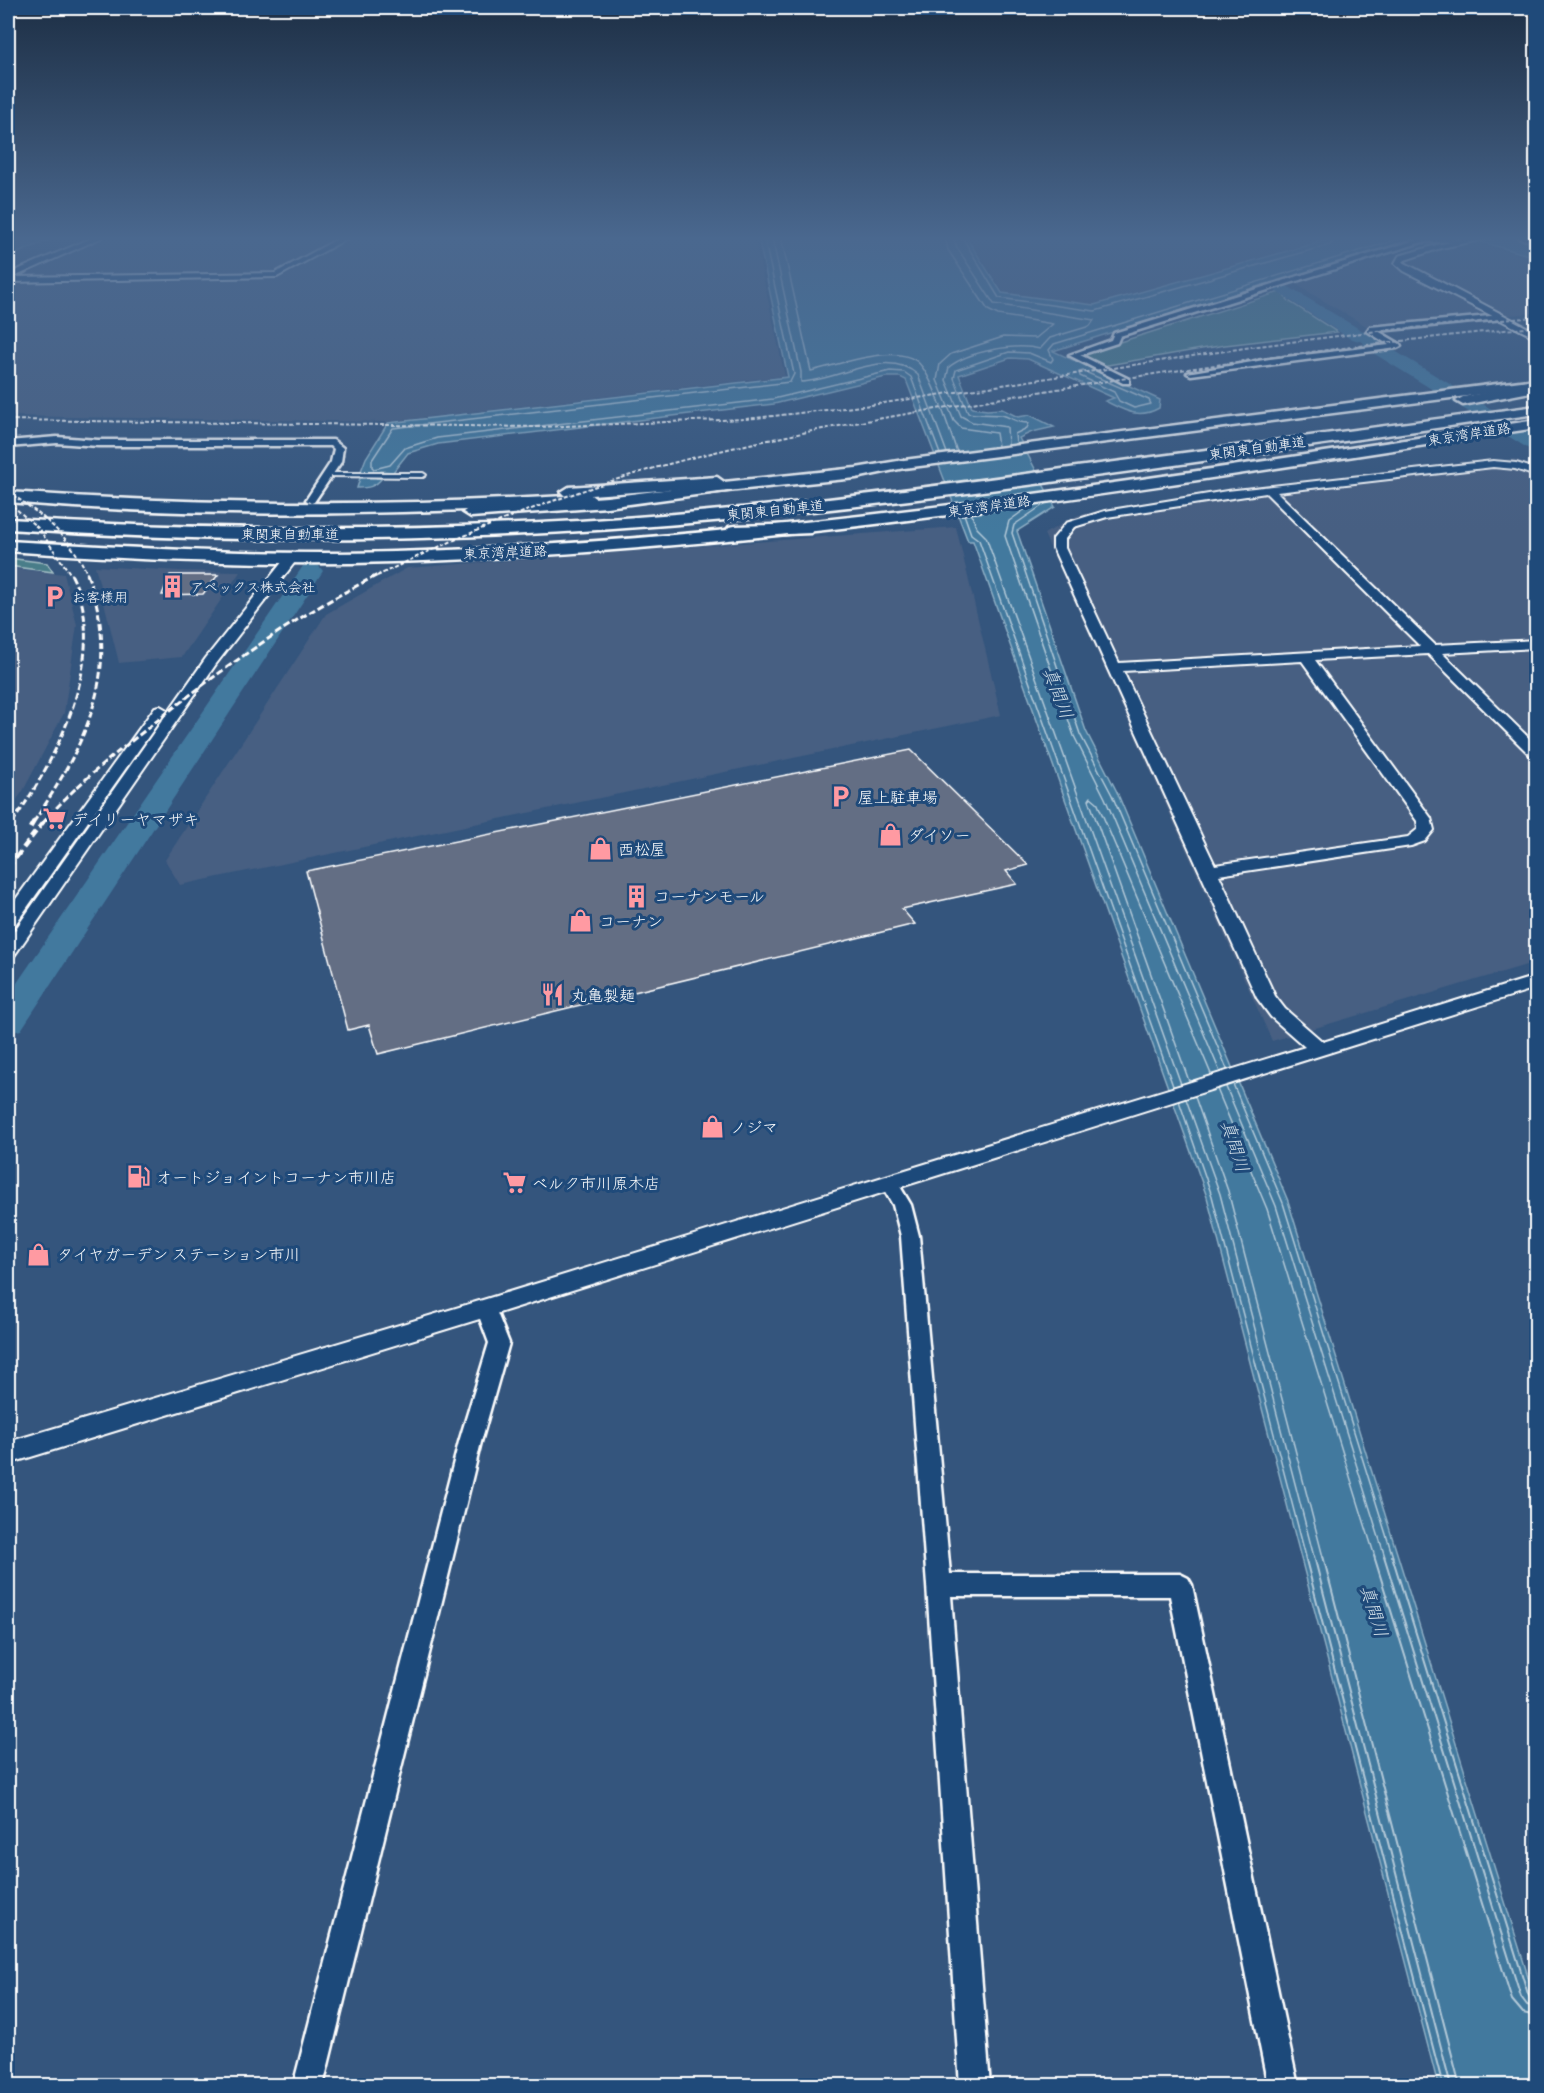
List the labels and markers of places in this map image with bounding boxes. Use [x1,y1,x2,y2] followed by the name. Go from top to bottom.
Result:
[159,574,185,600] building icon: アペックス株式会社
[190,579,316,596] place label: アペックス株式会社
[41,584,67,610] parking icon: お客様用
[72,589,128,606] place label: お客様用
[827,784,853,810] parking icon: 屋上駐車場
[858,788,938,808] place label: 屋上駐車場
[41,806,67,832] supermarket icon: デイリーヤマザキ
[72,810,199,830] place label: デイリーヤマザキ
[877,822,903,848] shop icon: ダイソー
[908,826,970,846] place label: ダイソー
[587,836,613,862] shop icon: 西松屋
[618,840,666,860] place label: 西松屋
[623,883,649,909] building icon: コーナンモール
[654,887,765,907] place label: コーナンモール
[568,908,594,934] shop icon: コーナン
[599,912,663,932] place label: コーナン
[540,982,566,1008] restaurant icon: 丸亀製麺
[571,986,635,1006] place label: 丸亀製麺
[699,1114,725,1140] shop icon: ノジマ
[730,1118,778,1138] place label: ノジマ
[125,1164,151,1190] fuel station icon: オートジョイントコーナン市川店
[156,1168,396,1188] place label: オートジョイントコーナン市川店
[501,1170,527,1196] supermarket icon: ベルク市川原木店
[532,1174,660,1194] place label: ベルク市川原木店
[26,1241,52,1267] shop icon: タイヤガーデン ステーション市川
[57,1245,300,1265] place label: タイヤガーデン ステーション市川

